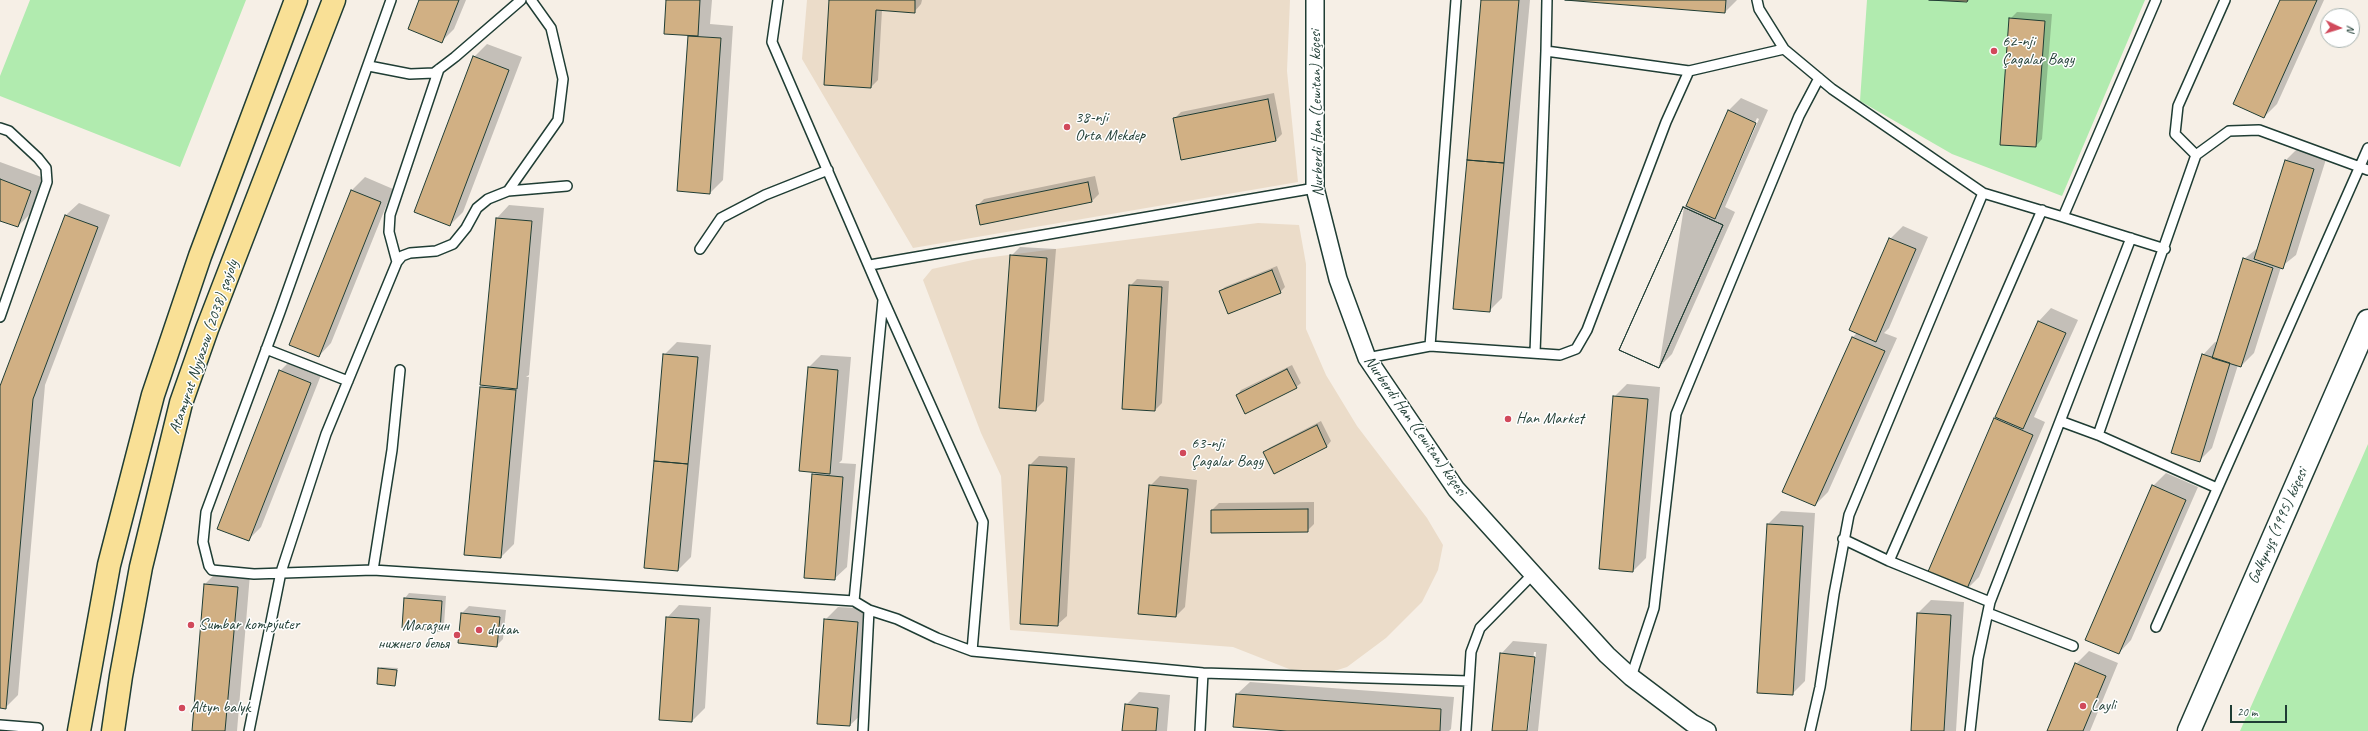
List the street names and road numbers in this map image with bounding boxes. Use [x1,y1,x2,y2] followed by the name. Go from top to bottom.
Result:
[1306,29,1328,197] street label: Nurberdi Han (Lewitan) köçesi
[165,258,243,436] street label: Atamyrat Nyýazow (2038) şaýoly
[1359,352,1471,500] street label: Nurberdi Han (Lewitan) köçesi
[2244,465,2312,587] street label: Galkynyş (1995) köçesi

